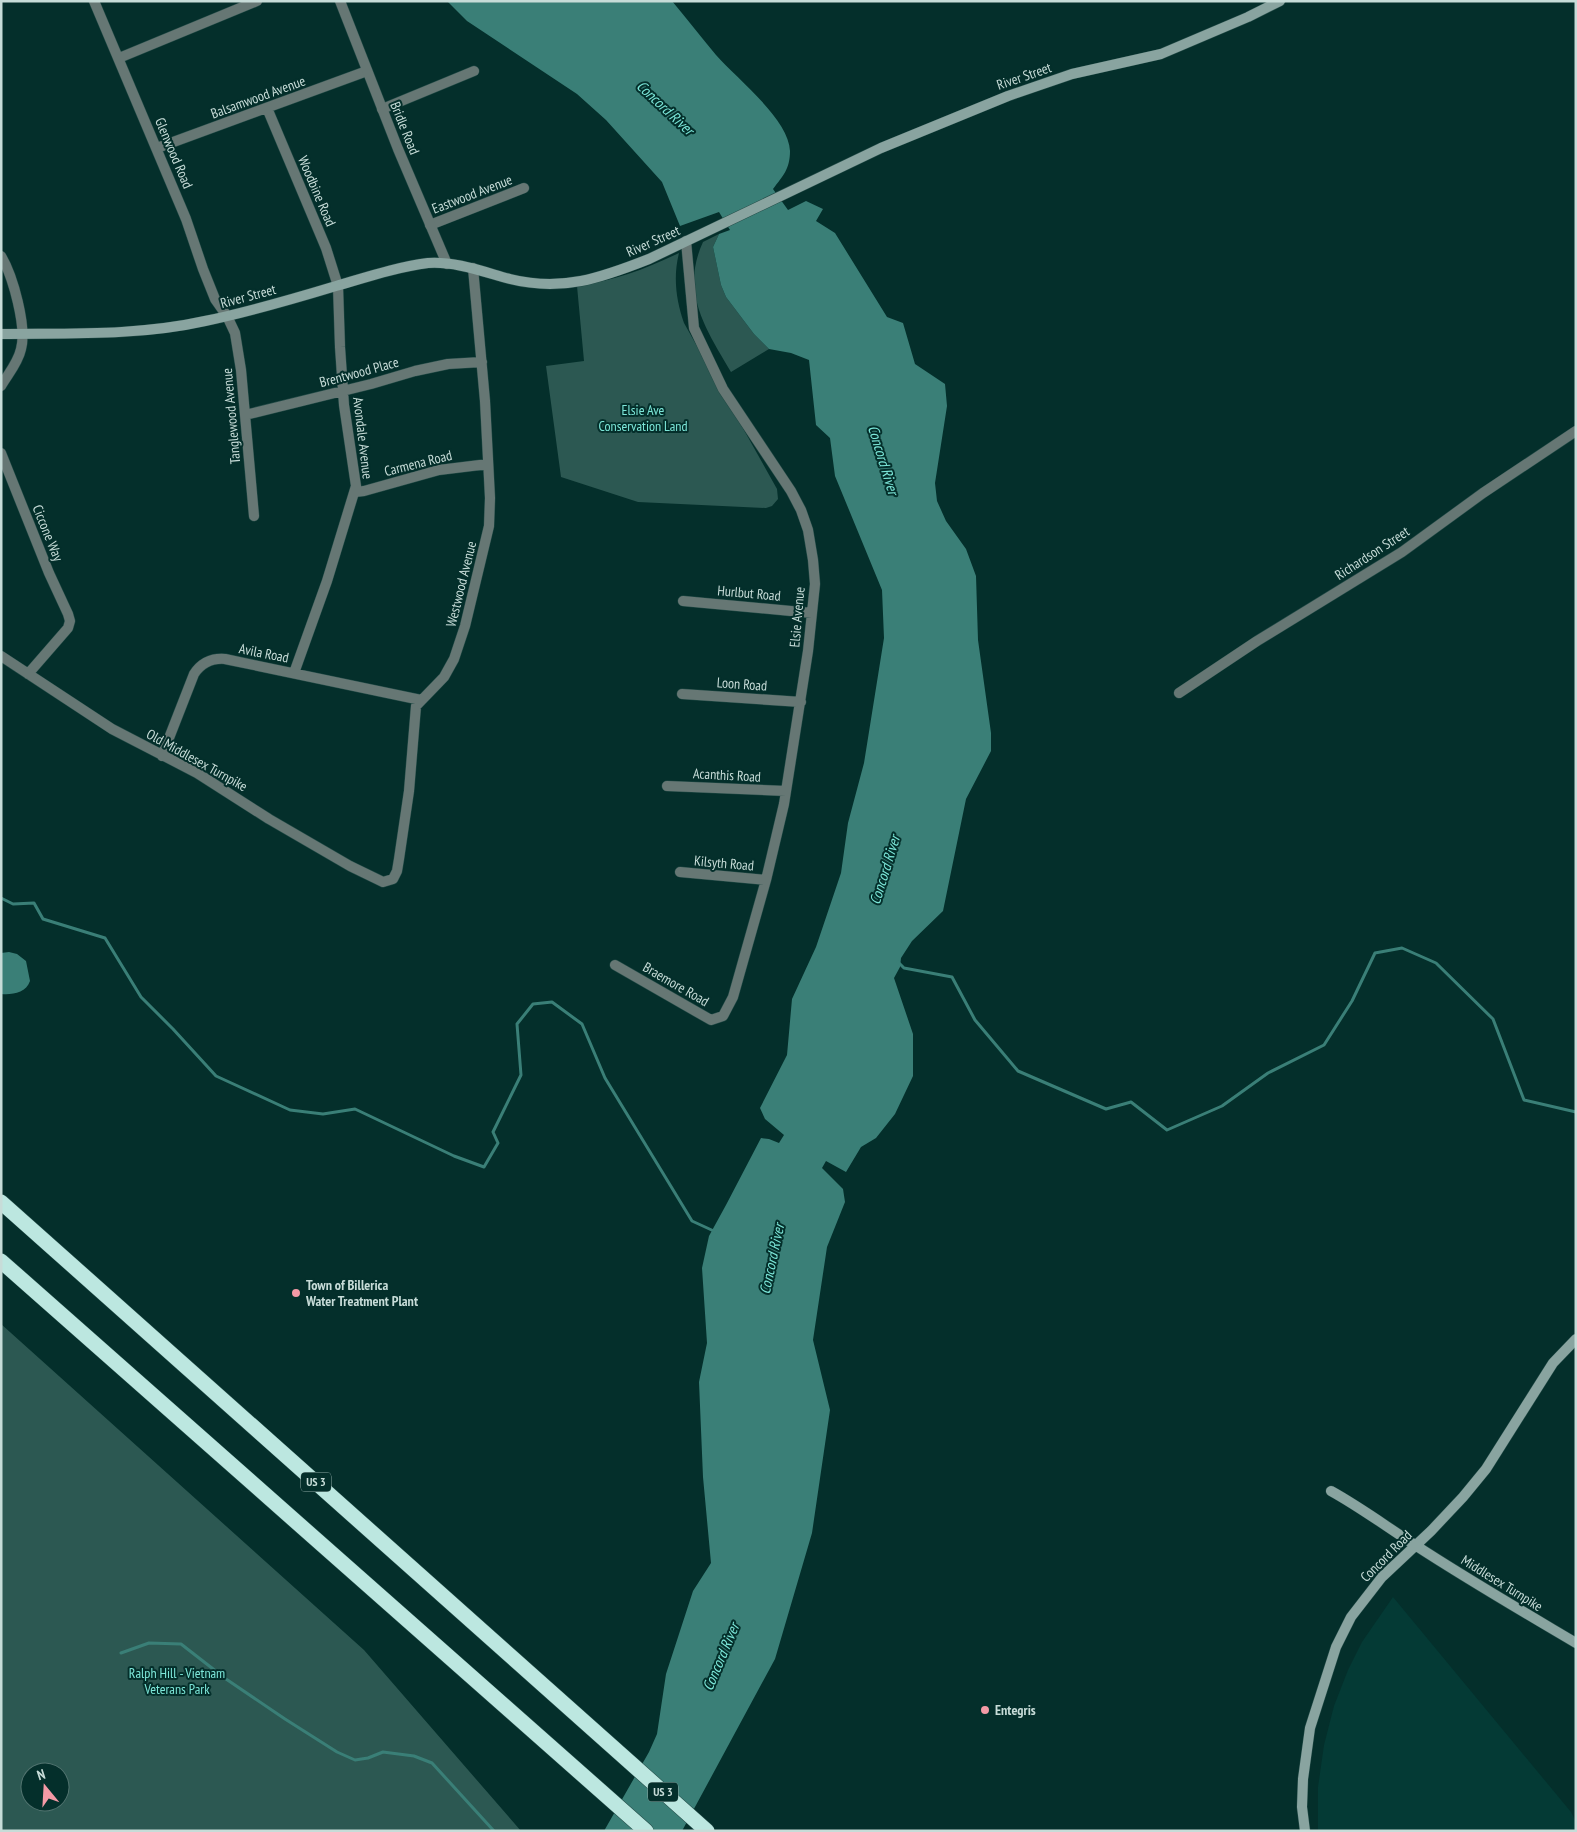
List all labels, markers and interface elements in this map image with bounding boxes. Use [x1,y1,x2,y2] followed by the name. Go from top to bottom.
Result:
[994,58,1054,94] street label: River Street
[208,72,308,122] street label: Balsamwood Avenue
[633,76,699,140] water label: Concord River
[386,99,424,157] street label: Bridle Road
[151,115,197,191] street label: Glenwood Road
[294,153,340,229] street label: Woodbine Road
[429,170,515,218] street label: Eastwood Avenue
[623,221,683,261] street label: River Street
[218,280,278,312] street label: River Street
[317,353,401,391] street label: Brentwood Place
[218,367,244,465] street label: Tanglewood Avenue
[349,396,377,480] street label: Avondale Avenue
[598,401,688,435] park label: Elsie Ave Conservation Land
[864,423,904,499] water label: Concord River
[382,446,454,480] street label: Carmena Road
[29,502,68,565] street label: Ciccone Way
[1331,522,1413,584] street label: Richardson Street
[442,539,480,629] street label: Westwood Avenue
[717,581,781,605] street label: Hurlbut Road
[785,586,809,648] street label: Elsie Avenue
[238,639,290,667] street label: Avila Road
[716,673,768,695] street label: Loon Road
[143,725,251,795] street label: Old Middlesex Turnpike
[693,764,761,786] street label: Acanthis Road
[865,831,905,907] water label: Concord River
[693,851,755,875] street label: Kilsyth Road
[640,958,712,1010] street label: Braemore Road
[755,1220,789,1296] water label: Concord River
[305,1276,418,1310] place label: Town of Billerica Water Treatment Plant
[290,1287,302,1299] marker: Town of Billerica Water Treatment Plant
[301,1472,331,1491] road number: US 3
[1356,1526,1416,1586] street label: Concord Road
[1458,1551,1546,1615] street label: Middlesex Turnpike
[698,1618,744,1693] water label: Concord River
[129,1664,225,1698] park label: Ralph Hill - Vietnam Veterans Park
[995,1701,1036,1719] place label: Entegris
[979,1704,991,1716] marker: Entegris
[20,1762,70,1812] north arrow
[35,1765,47,1784] text: N
[648,1782,678,1801] road number: US 3

